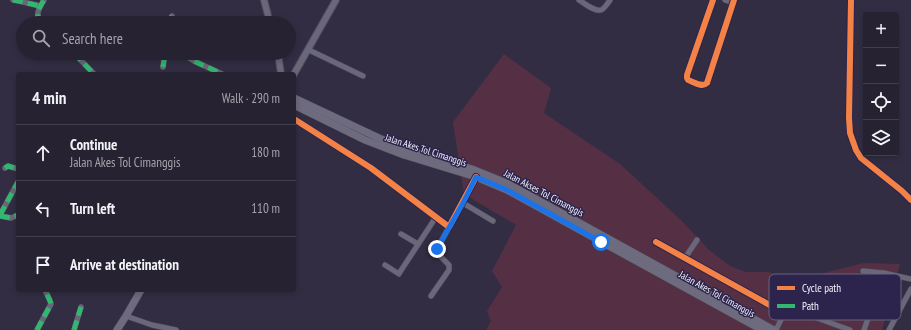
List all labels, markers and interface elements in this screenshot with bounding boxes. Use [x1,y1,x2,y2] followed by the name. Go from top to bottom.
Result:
[863,12,899,156] map controls
[863,12,899,48] button: +
[16,16,296,60] search box
[30,27,52,49] icon: search
[62,29,123,48] text: Search here
[863,48,899,84] button: −
[863,84,899,120] button: locate
[32,87,66,109] text: 4 min
[222,90,280,107] text: Walk · 290 m
[863,120,899,156] button: layers
[383,130,469,169] street label: Jalan Akes Tol Cimanggis
[70,135,117,154] text: Continue
[32,142,54,164] icon: ahead
[251,144,280,161] text: 180 m
[70,154,180,171] text: Jalan Akes Tol Cimanggis
[501,166,587,220] street label: Jalan Akses Tol Cimanggis
[32,198,54,220] icon: left
[70,199,115,218] text: Turn left
[251,200,280,217] text: 110 m
[592,233,610,251] route start
[428,240,446,258] route end
[32,254,54,276] icon: arrive
[70,255,179,274] text: Arrive at destination
[676,267,758,321] street label: Jalan Akes Tol Cimanggis
[769,274,901,320] legend
[802,281,841,295] text: Cycle path
[802,299,819,313] text: Path

